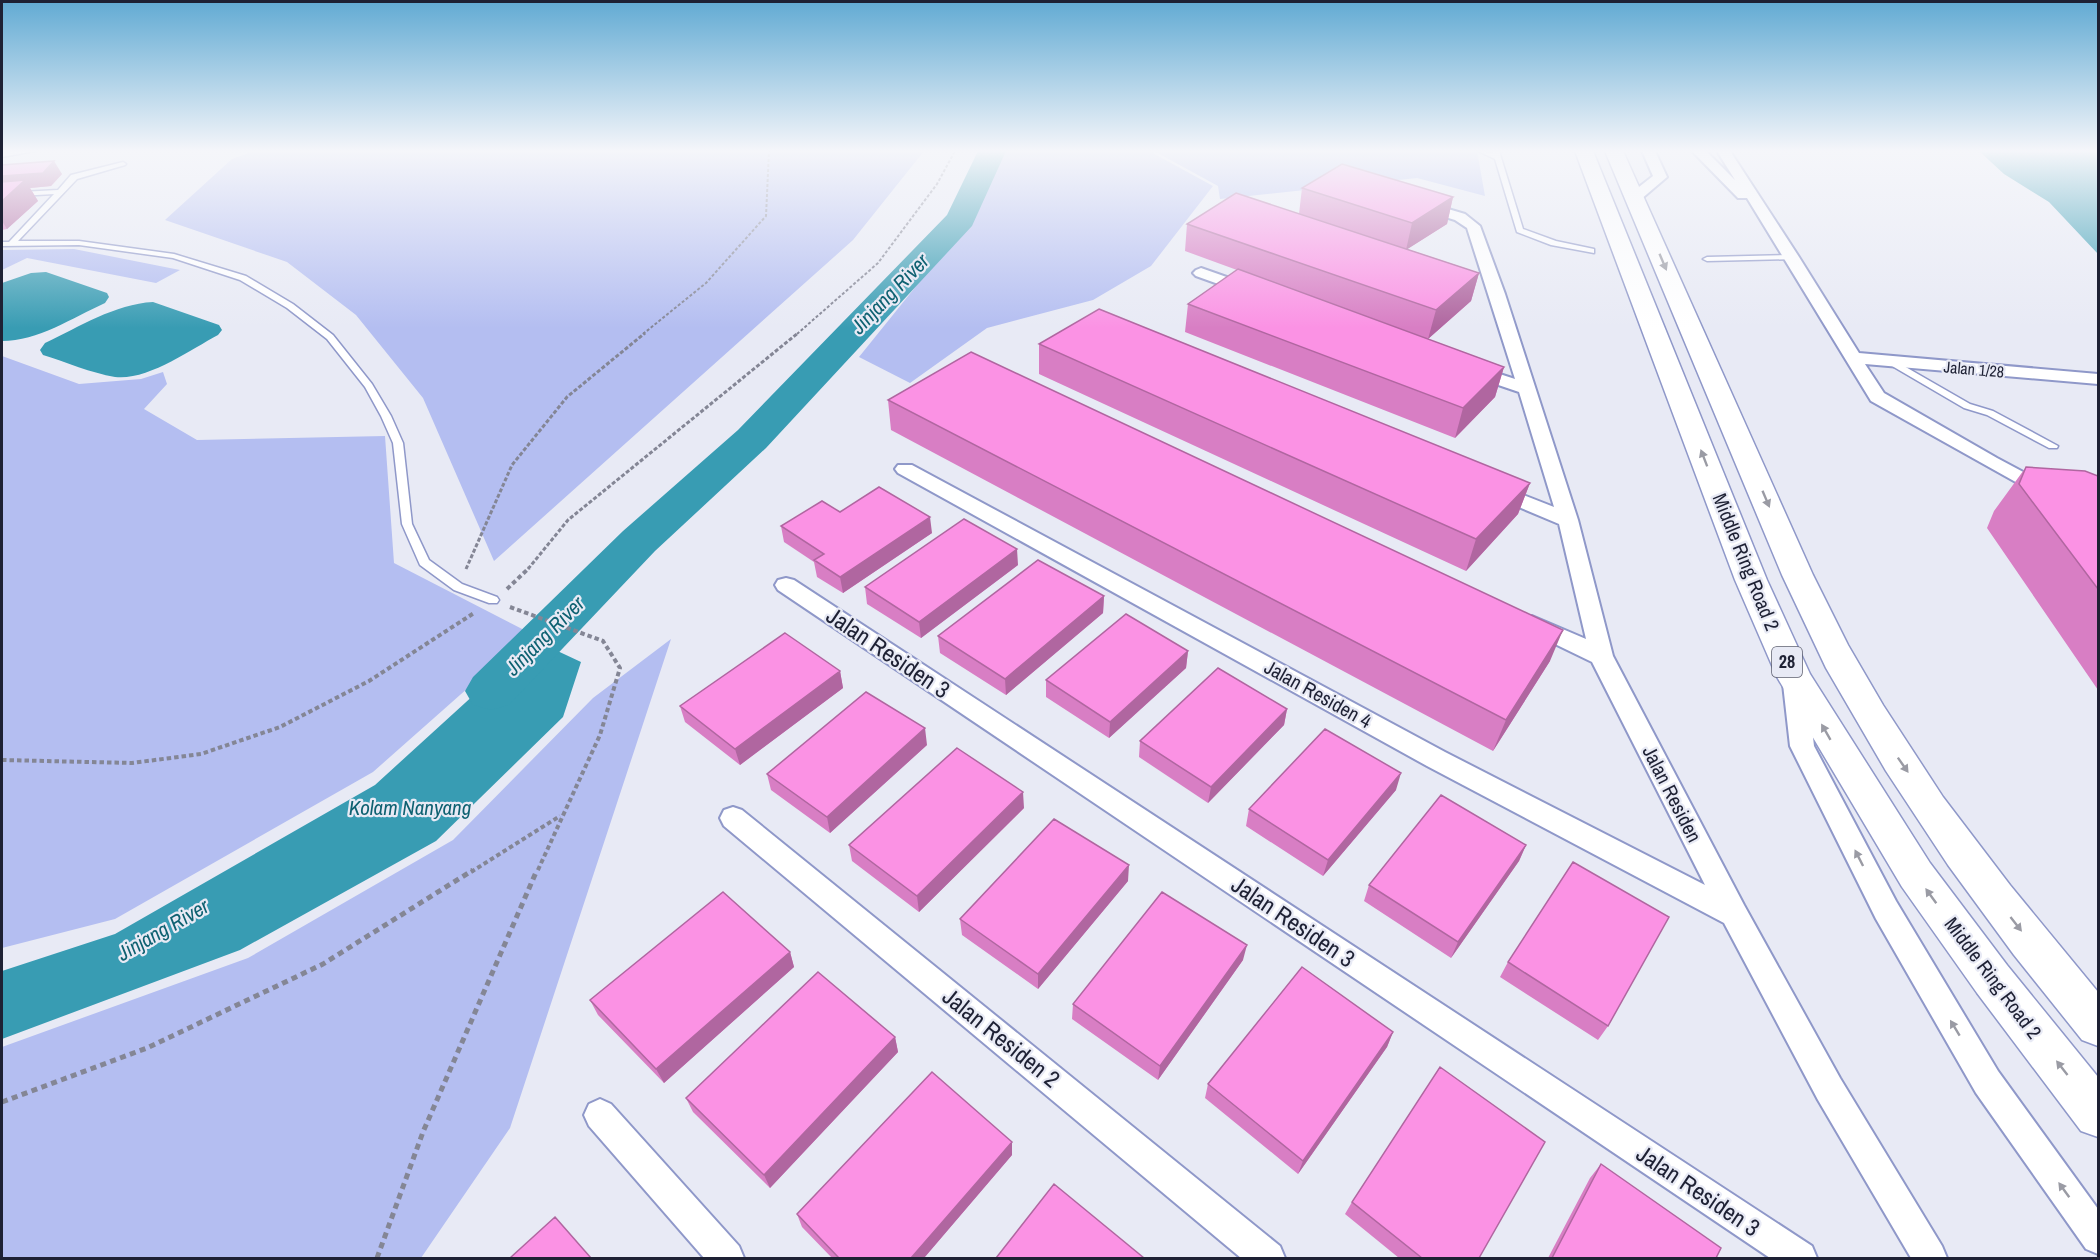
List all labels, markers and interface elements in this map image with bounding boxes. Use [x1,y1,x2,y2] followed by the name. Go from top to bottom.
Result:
[843,246,936,341] water label: Jinjang River
[1658,254,1668,272] one-way arrow
[1943,355,2005,383] street label: Jalan 1/28
[1699,449,1709,467] one-way arrow
[1707,489,1786,634] street label: Middle Ring Road 2
[1761,491,1770,508] one-way arrow
[498,589,592,682] water label: Jinjang River
[821,599,956,705] street label: Jalan Residen 3
[1772,647,1802,677] road number: 28
[1260,653,1377,734] street label: Jalan Residen 4
[1821,724,1832,740] one-way arrow
[1637,741,1708,847] street label: Jalan Residen
[1897,757,1909,773] one-way arrow
[349,793,472,822] water label: Kolam Nanyang
[1855,850,1864,867] one-way arrow
[1226,868,1361,974] street label: Jalan Residen 3
[1926,888,1938,903] one-way arrow
[111,891,215,968] water label: Jinjang River
[1939,911,2048,1044] street label: Middle Ring Road 2
[2010,916,2022,931] one-way arrow
[936,980,1067,1094] street label: Jalan Residen 2
[1950,1020,1961,1036] one-way arrow
[2057,1060,2069,1075] one-way arrow
[1631,1137,1766,1243] street label: Jalan Residen 3
[2059,1182,2071,1197] one-way arrow

